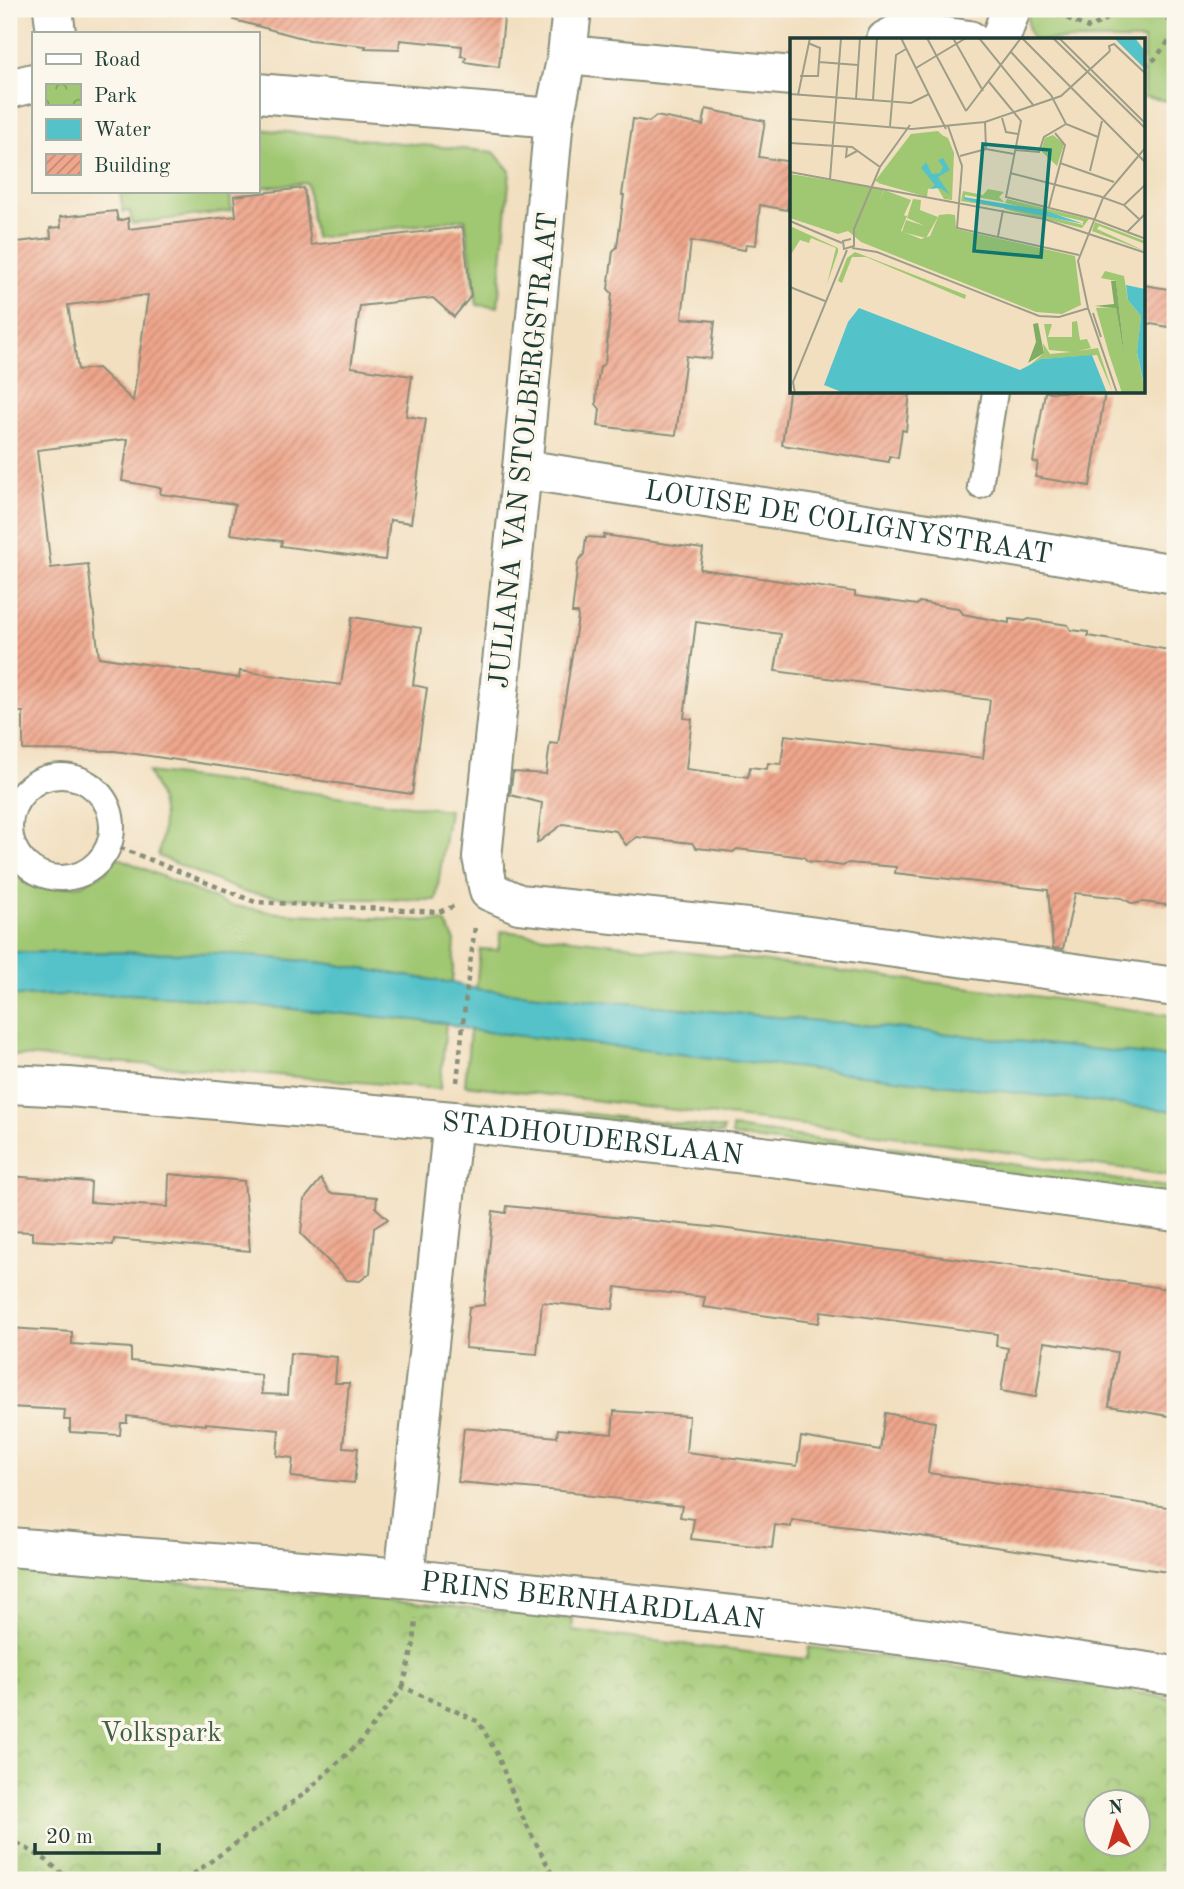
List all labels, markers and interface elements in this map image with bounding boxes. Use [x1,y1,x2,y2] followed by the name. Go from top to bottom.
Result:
[32,32,259,192] legend
[790,38,1146,394] inset map
[94,50,141,71] text: Road
[94,86,137,107] text: Park
[94,120,151,141] text: Water
[94,156,171,177] text: Building
[486,211,564,690] street label: JULIANA VAN STOLBERGSTRAAT
[643,478,1054,570] street label: LOUISE DE COLIGNYSTRAAT
[441,1109,744,1171] street label: STADHOUDERSLAAN
[419,1569,766,1635] street label: PRINS BERNHARDLAAN
[100,1720,222,1748] park label: Volkspark
[1082,1787,1152,1857] north arrow
[1108,1798,1124,1819] text: N
[35,1812,159,1856] scale bar
[46,1827,93,1848] text: 20 m

